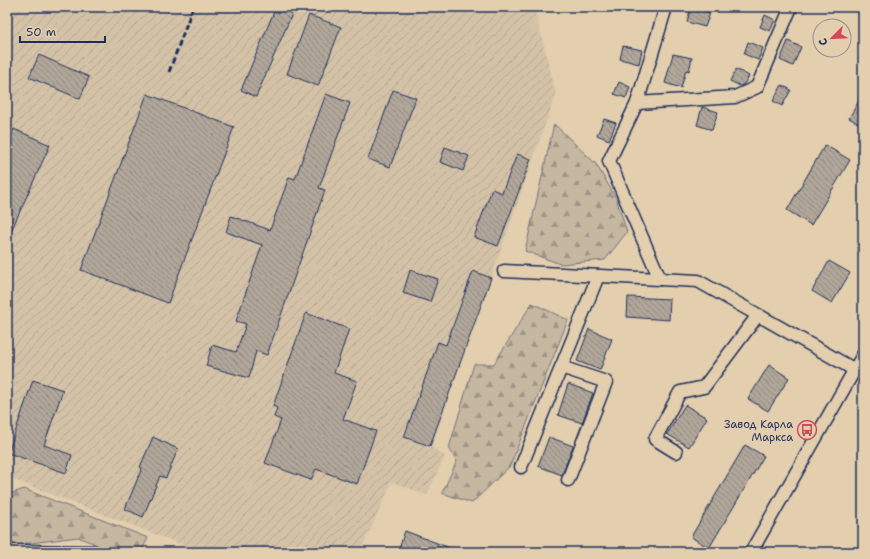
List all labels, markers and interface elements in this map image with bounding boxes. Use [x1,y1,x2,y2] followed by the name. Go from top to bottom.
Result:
[20,18,105,44] scale bar
[812,18,852,58] north arrow
[26,24,56,40] text: 50 m
[815,36,832,48] text: С
[724,417,793,445] place label: Завод Карла Маркса
[796,419,818,441] bus stop icon: Завод Карла Маркса

